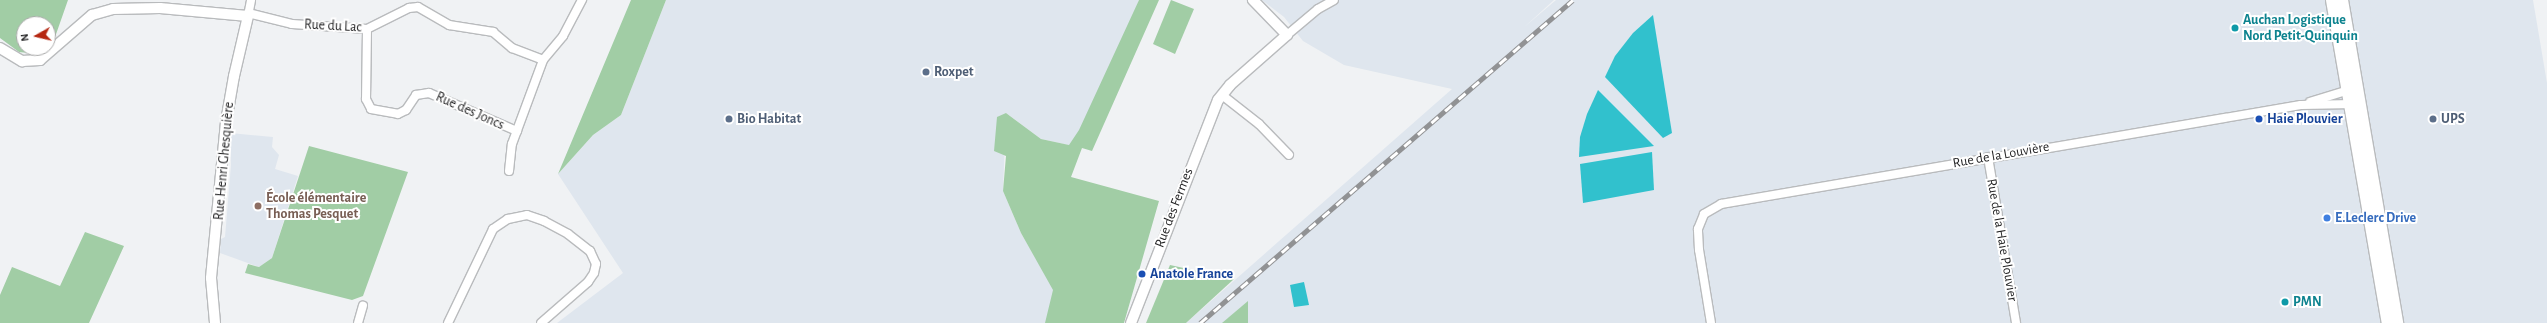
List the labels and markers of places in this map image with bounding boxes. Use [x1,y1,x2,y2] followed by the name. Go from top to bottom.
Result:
[2243,12,2358,44] place label: Auchan Logistique Nord Petit-Quinquin
[2230,23,2240,33] marker: Auchan Logistique Nord Petit-Quinquin
[934,64,974,80] place label: Roxpet
[921,67,931,77] marker: Roxpet
[737,111,801,127] place label: Bio Habitat
[2267,111,2343,127] place label: Haie Plouvier
[2441,111,2465,127] place label: UPS
[724,114,734,124] marker: Bio Habitat
[2254,114,2264,124] marker: Haie Plouvier
[2428,114,2438,124] marker: UPS
[266,190,366,222] place label: École élémentaire Thomas Pesquet
[253,201,263,211] marker: École élémentaire Thomas Pesquet
[2335,210,2416,226] place label: E.Leclerc Drive
[2322,213,2332,223] marker: E.Leclerc Drive
[1150,266,1233,282] place label: Anatole France
[1137,269,1147,279] marker: Anatole France
[2293,294,2322,310] place label: PMN
[2280,297,2290,307] marker: PMN

